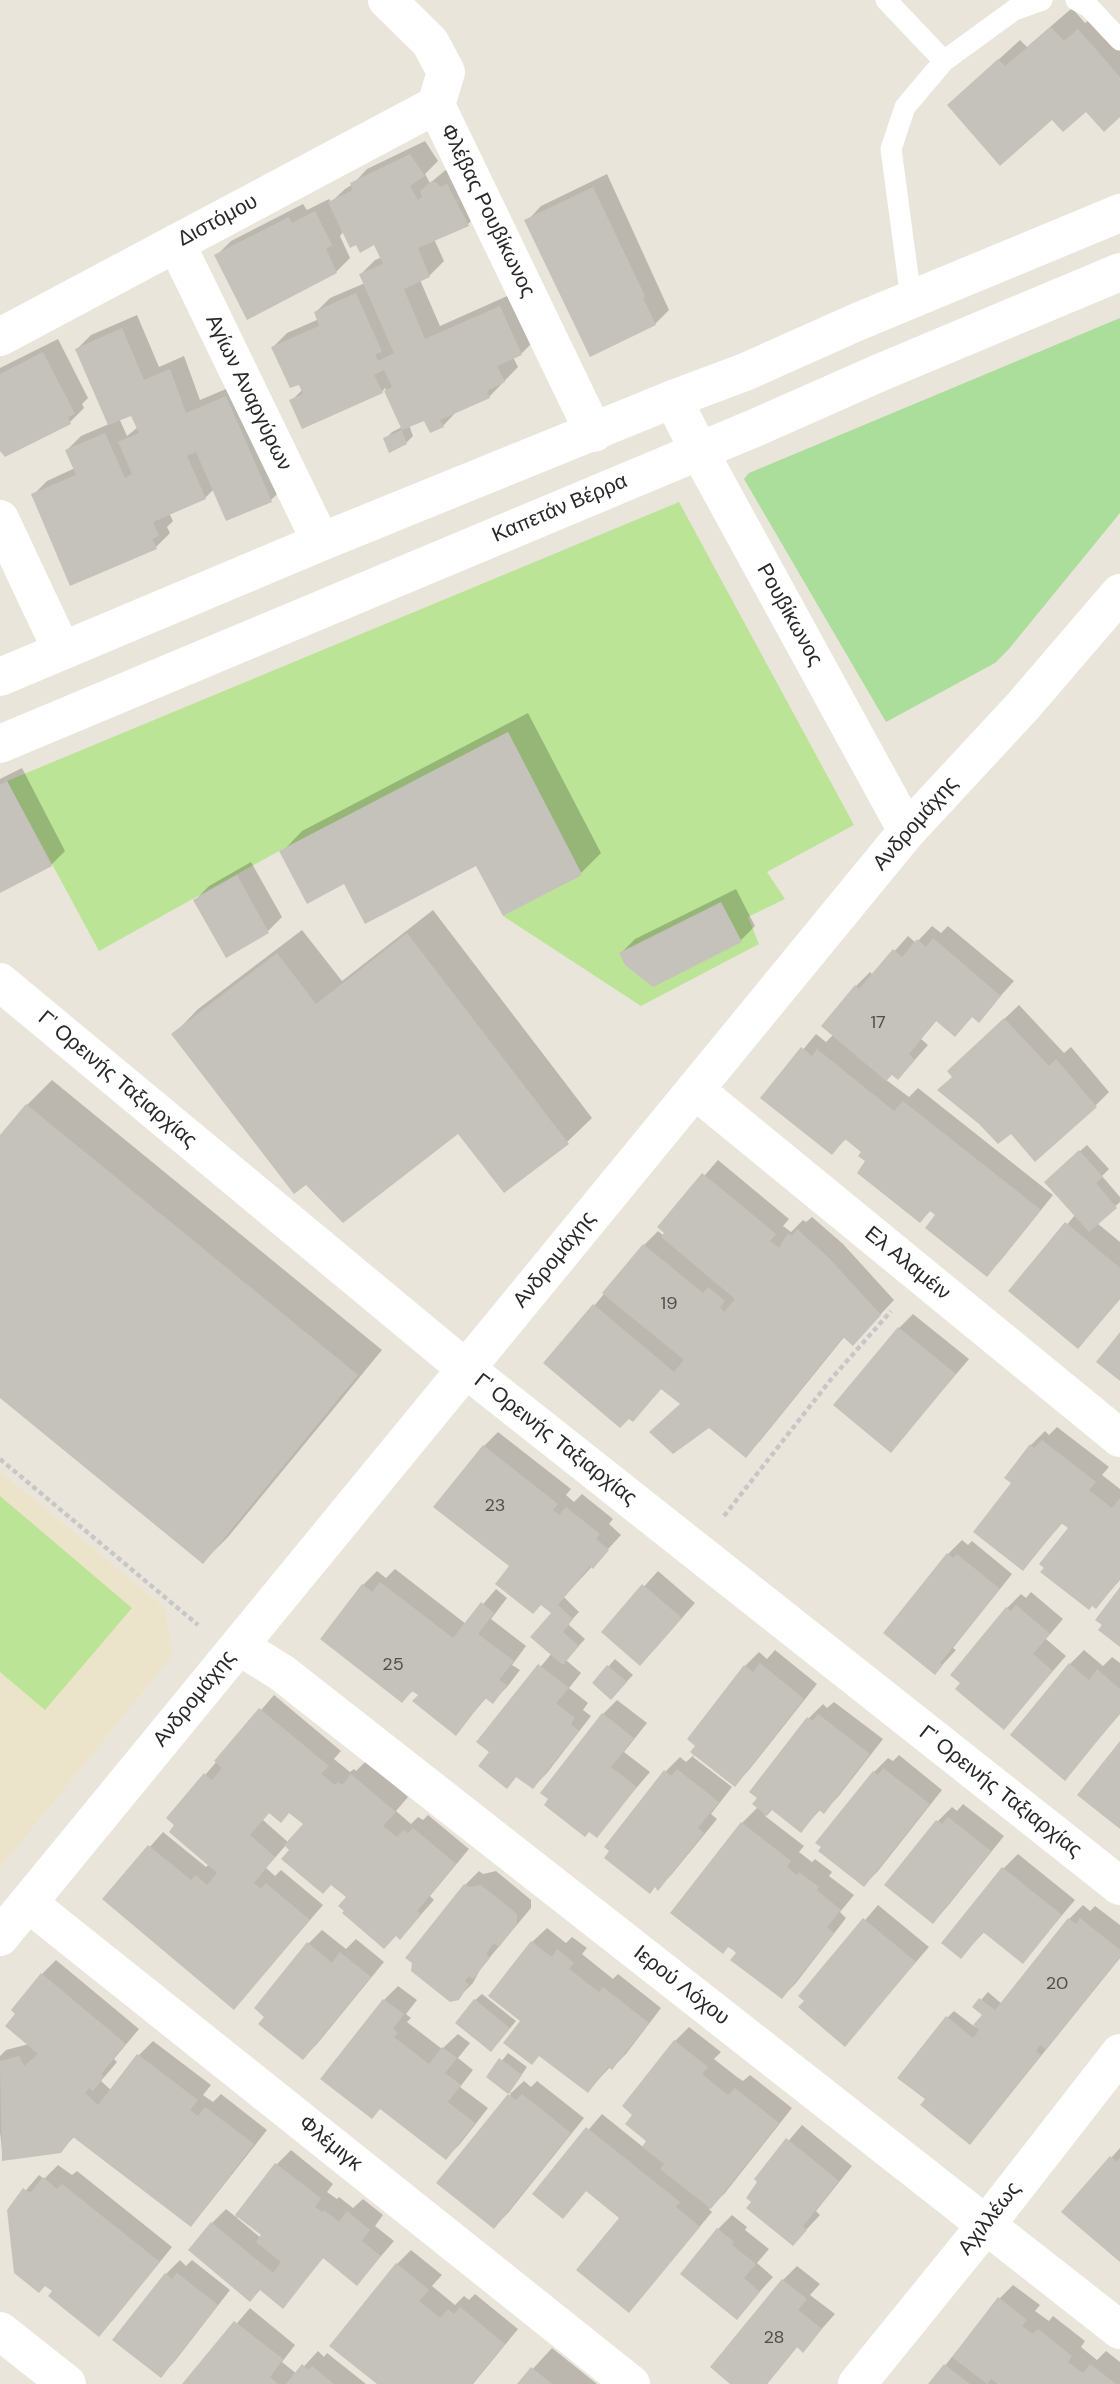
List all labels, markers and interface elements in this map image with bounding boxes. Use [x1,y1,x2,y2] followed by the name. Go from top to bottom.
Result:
[434,120,540,302] street label: Φλέβας Ρουβίκωνος
[174,189,262,253] street label: Διστόμου
[199,311,297,475] street label: Αγίων Αναργύρων
[489,469,631,549] street label: Καπετάν Βέρρα
[751,560,827,670] street label: Ρουβίκωνος
[868,772,964,876] street label: Ανδρομάχης
[33,1006,201,1154] street label: Γ' Ορεινής Ταξιαρχίας
[870,1012,886,1034] house number: 17
[509,1207,601,1313] street label: Ανδρομάχης
[859,1222,955,1306] street label: Ελ Αλαμέιν
[661,1293,677,1315] house number: 19
[469,1369,641,1511] street label: Γ' Ορεινής Ταξιαρχίας
[484,1495,506,1517] house number: 23
[149,1646,241,1752] street label: Ανδρομάχης
[382,1654,404,1676] house number: 25
[914,1721,1086,1863] street label: Γ' Ορεινής Ταξιαρχίας
[628,1941,734,2031] street label: Ιερού Λόχου
[1046,1973,1068,1995] house number: 20
[293,2111,367,2177] street label: Φλέμιγκ
[954,2177,1026,2261] street label: Αχιλλέως
[763,2327,785,2349] house number: 28

